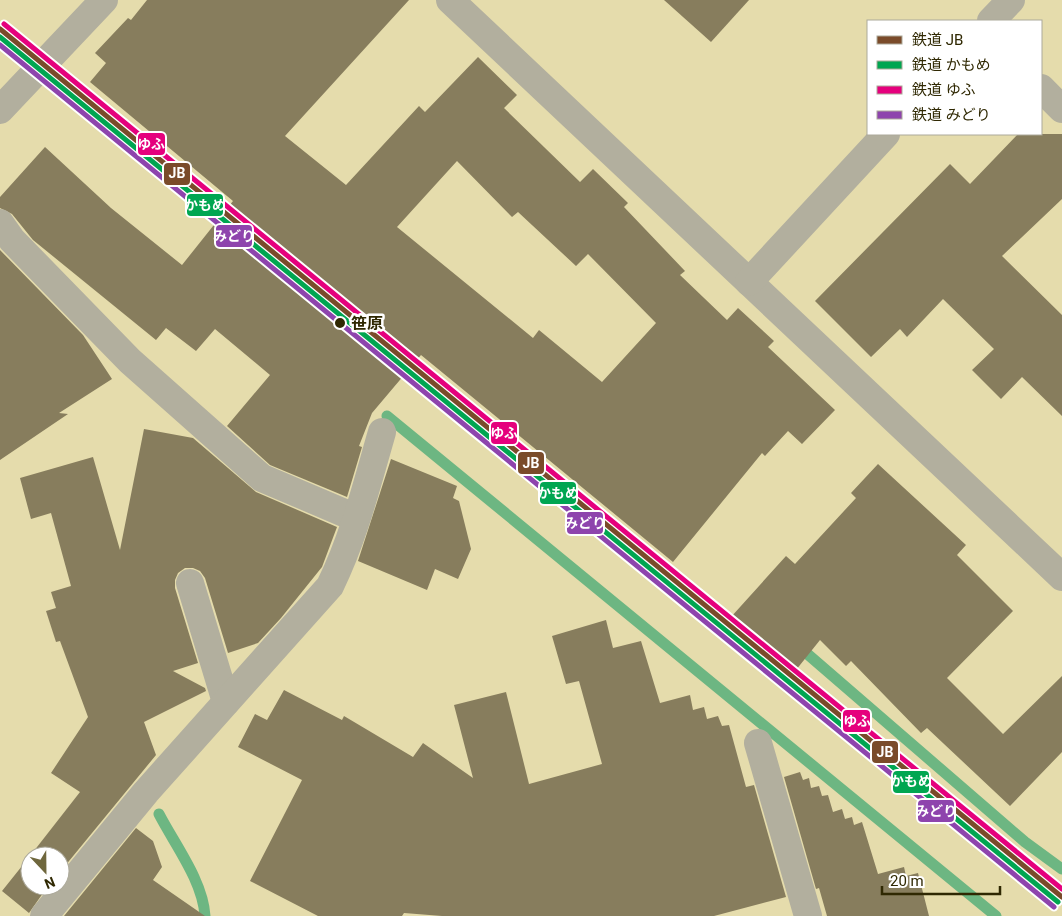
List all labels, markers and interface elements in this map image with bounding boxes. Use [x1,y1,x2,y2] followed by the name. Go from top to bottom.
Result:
[867,20,1042,135] legend
[912,31,963,49] text: 鉄道 JB
[912,56,991,74] text: 鉄道 かもめ
[912,81,975,99] text: 鉄道 ゆふ
[912,106,991,124] text: 鉄道 みどり
[137,132,166,156] line badge: ゆふ
[137,136,165,152] text: ゆふ
[163,162,191,186] line badge: JB
[169,165,185,181] text: JB
[186,193,224,217] line badge: かもめ
[184,197,226,213] text: かもめ
[215,224,253,248] line badge: みどり
[213,228,255,244] text: みどり
[351,314,383,333] place label: 笹原
[333,316,347,330] marker: 笹原
[490,421,518,445] line badge: ゆふ
[490,425,518,441] text: ゆふ
[517,451,545,475] line badge: JB
[523,455,539,471] text: JB
[539,481,577,505] line badge: かもめ
[537,485,579,501] text: かもめ
[566,511,604,535] line badge: みどり
[564,515,606,531] text: みどり
[842,709,871,733] line badge: ゆふ
[843,713,871,729] text: ゆふ
[871,740,899,764] line badge: JB
[877,744,893,760] text: JB
[892,770,930,794] line badge: かもめ
[890,773,932,789] text: かもめ
[917,799,955,823] line badge: みどり
[915,803,957,819] text: みどり
[20,846,70,896] north arrow
[882,864,1000,896] scale bar
[890,872,924,890] text: 20 m
[42,874,57,892] text: N

